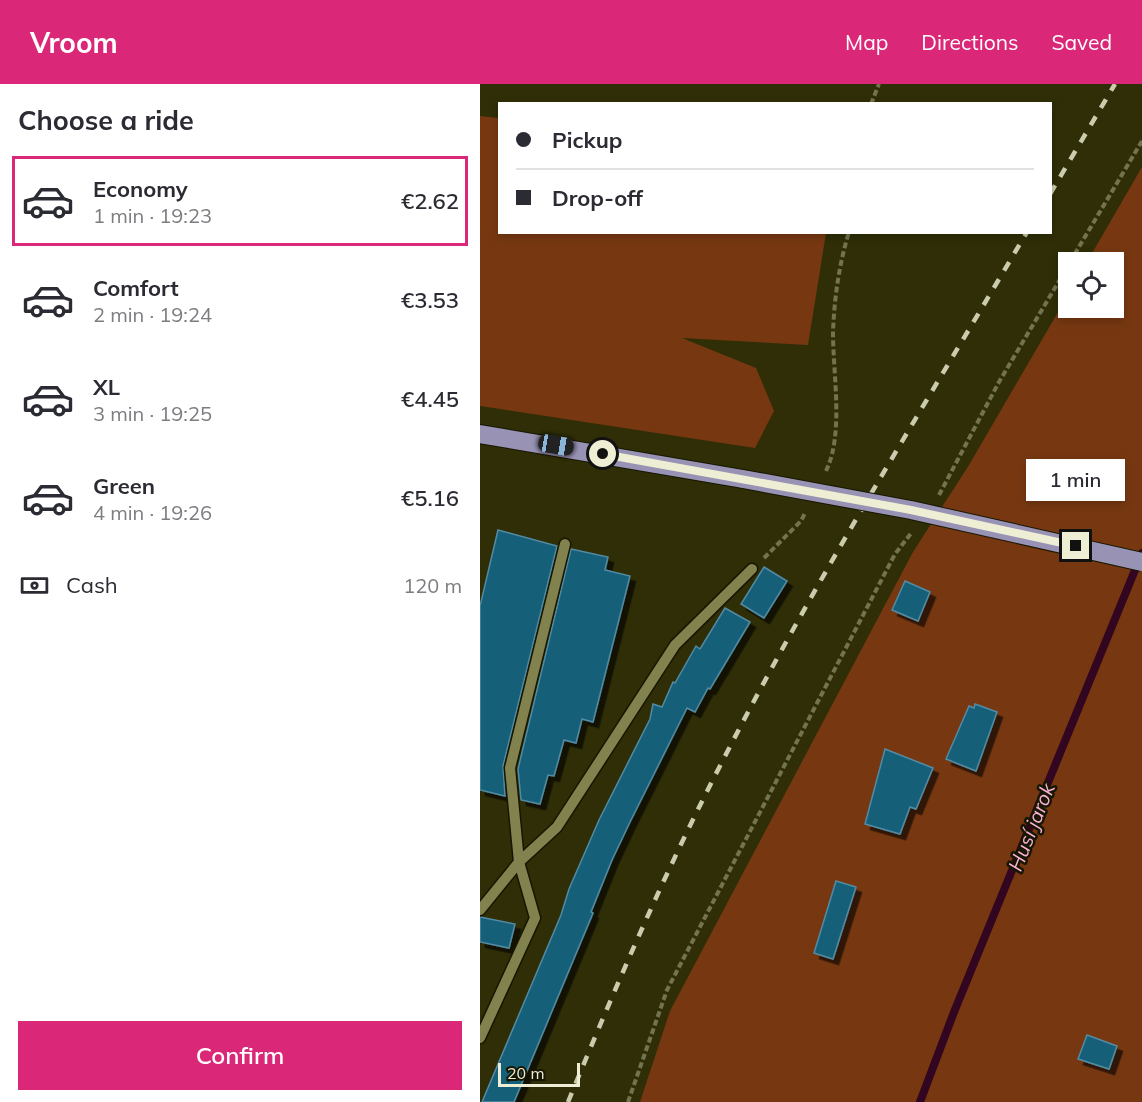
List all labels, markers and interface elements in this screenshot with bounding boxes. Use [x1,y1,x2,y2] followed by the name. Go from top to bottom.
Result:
[30,25,118,60] text: Vroom
[845,29,888,55] text: Map
[921,29,1018,55] text: Directions
[1051,29,1112,55] text: Saved
[18,103,194,137] text: Choose a ride
[552,126,622,154] text: Pickup
[21,174,75,228] icon: car
[93,175,188,203] text: Economy
[552,184,643,212] text: Drop-off
[401,187,459,215] text: €2.62
[93,203,212,228] text: 1 min · 19:23
[1058,252,1124,318] map controls
[1058,252,1124,318] button: locate
[21,273,75,327] icon: car
[93,274,179,302] text: Comfort
[401,286,459,314] text: €3.53
[93,302,212,327] text: 2 min · 19:24
[21,372,75,426] icon: car
[93,373,120,401] text: XL
[401,385,459,413] text: €4.45
[93,401,212,426] text: 3 min · 19:25
[537,433,575,457] car
[589,440,616,467] route start
[1026,459,1126,501] callout: 1 min
[1050,467,1101,492] text: 1 min
[21,471,75,525] icon: car
[93,472,155,500] text: Green
[401,484,459,512] text: €5.16
[93,500,212,525] text: 4 min · 19:26
[1062,532,1089,559] route end
[18,569,51,602] icon: cash
[66,571,118,599] text: Cash
[403,573,462,598] text: 120 m
[1002,779,1060,875] water label: Husí jarok
[18,1021,462,1090] button: Confirm
[498,1060,580,1088] scale bar
[507,1063,544,1083] text: 20 m

